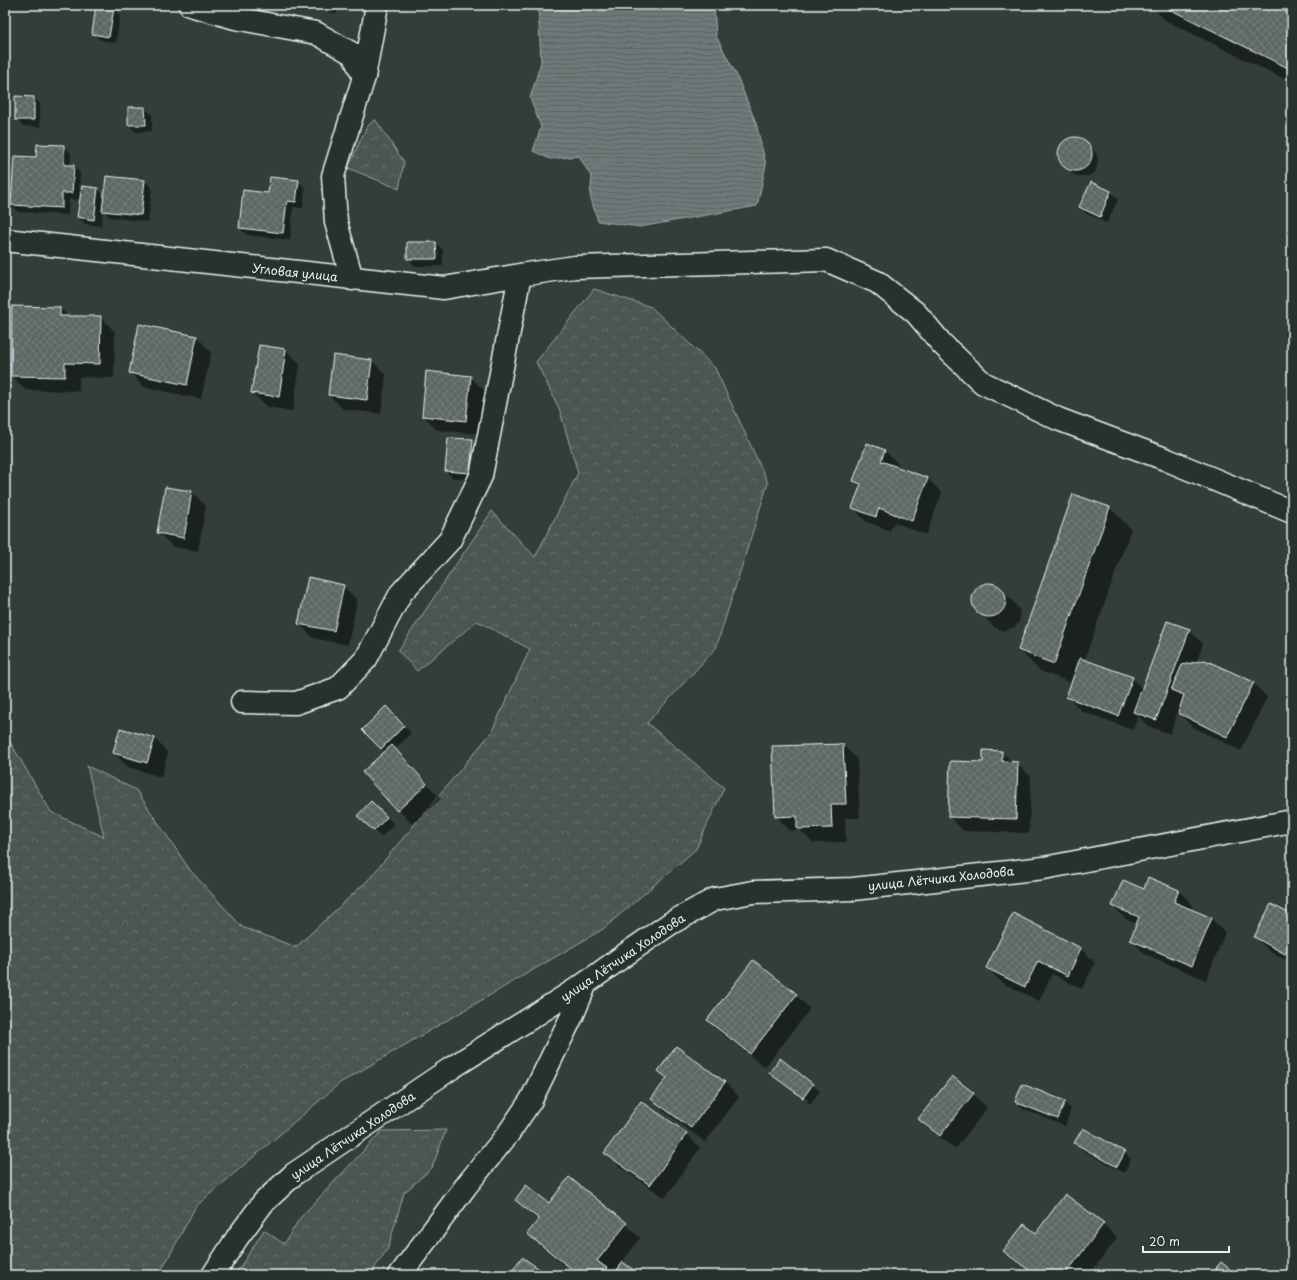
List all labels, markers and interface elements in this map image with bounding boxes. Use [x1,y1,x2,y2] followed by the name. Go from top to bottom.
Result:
[251,259,339,285] street label: Угловая улица
[867,861,1015,895] street label: улица Лётчика Холодова
[557,908,689,1006] street label: улица Лётчика Холодова
[287,1086,419,1184] street label: улица Лётчика Холодова
[1143,1228,1229,1254] scale bar
[1149,1232,1180,1250] text: 20 m

